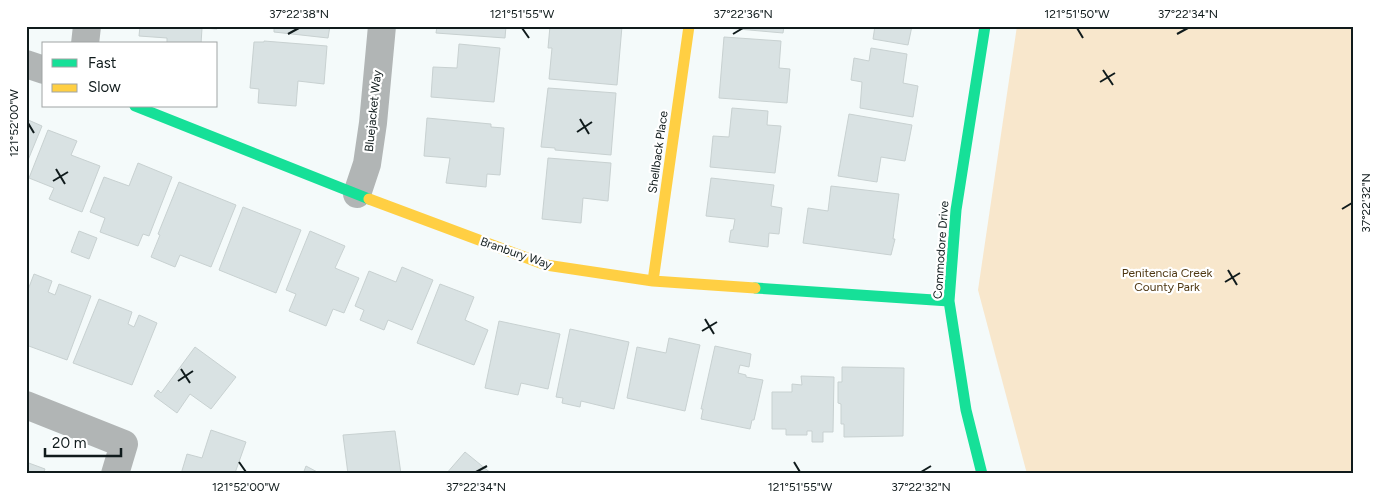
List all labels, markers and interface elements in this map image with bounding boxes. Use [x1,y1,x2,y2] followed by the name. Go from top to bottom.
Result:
[269,7,329,21] text: 37°22'38"N
[490,7,555,21] text: 121°51'55"W
[713,7,773,21] text: 37°22'36"N
[1044,7,1110,21] text: 121°51'50"W
[1158,7,1218,21] text: 37°22'34"N
[42,42,218,108] legend
[88,54,117,72] text: Fast
[362,69,384,153] street label: Bluejacket Way
[88,78,121,96] text: Slow
[7,89,21,157] text: 121°52'00"W
[645,109,671,194] street label: Shellback Place
[1359,173,1373,233] text: 37°22'32"N
[931,200,951,300] street label: Commodore Drive
[478,234,554,272] street label: Branbury Way
[1122,266,1212,294] park label: Penitencia Creek County Park
[45,425,121,457] scale bar
[52,434,86,452] text: 20 m
[212,480,280,494] text: 121°52'00"W
[446,480,506,494] text: 37°22'34"N
[768,480,833,494] text: 121°51'55"W
[891,480,951,494] text: 37°22'32"N

